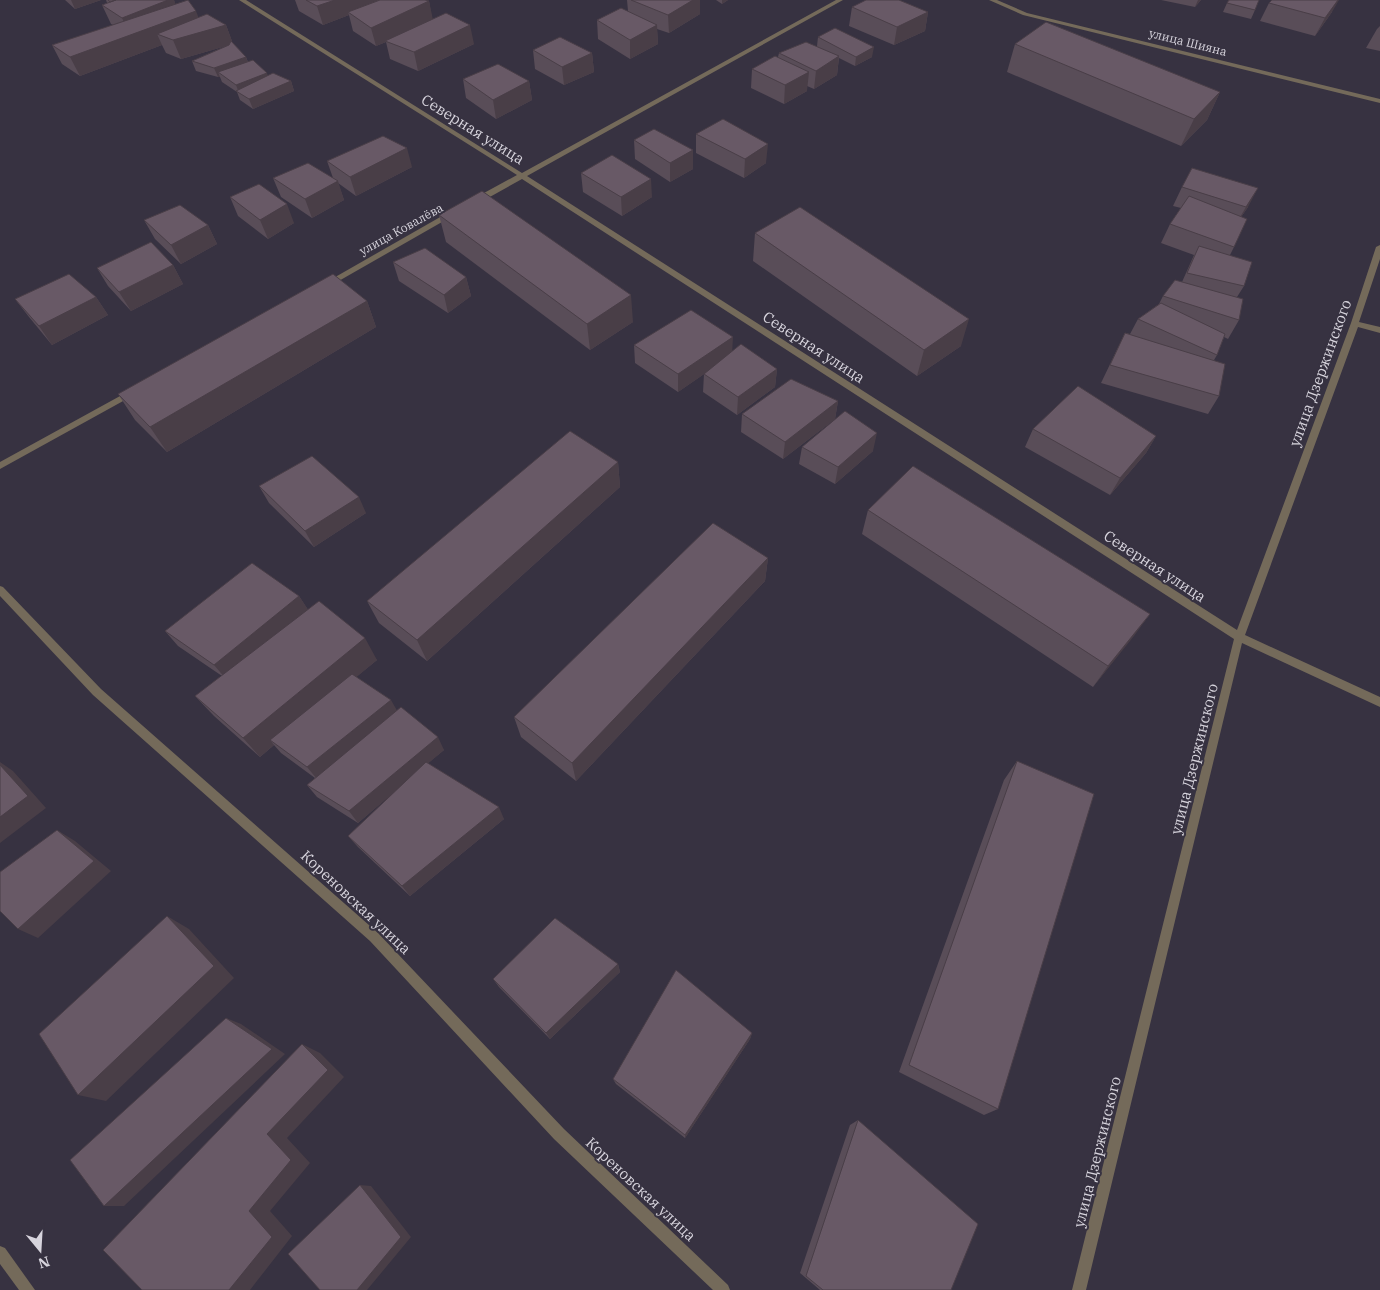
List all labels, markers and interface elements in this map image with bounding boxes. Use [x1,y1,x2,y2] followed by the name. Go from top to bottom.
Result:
[1147,25,1229,59] street label: улица Шияна
[418,90,528,168] street label: Северная улица
[357,200,446,258] street label: улица Ковалёва
[1285,297,1355,449] street label: улица Дзержинского
[759,307,869,387] street label: Северная улица
[1100,526,1210,606] street label: Северная улица
[1166,681,1222,837] street label: улица Дзержинского
[297,846,415,958] street label: Кореновская улица
[1069,1074,1125,1230] street label: улица Дзержинского
[582,1133,700,1245] street label: Кореновская улица
[15,1225,65,1275] north arrow
[36,1252,52,1273] text: N

